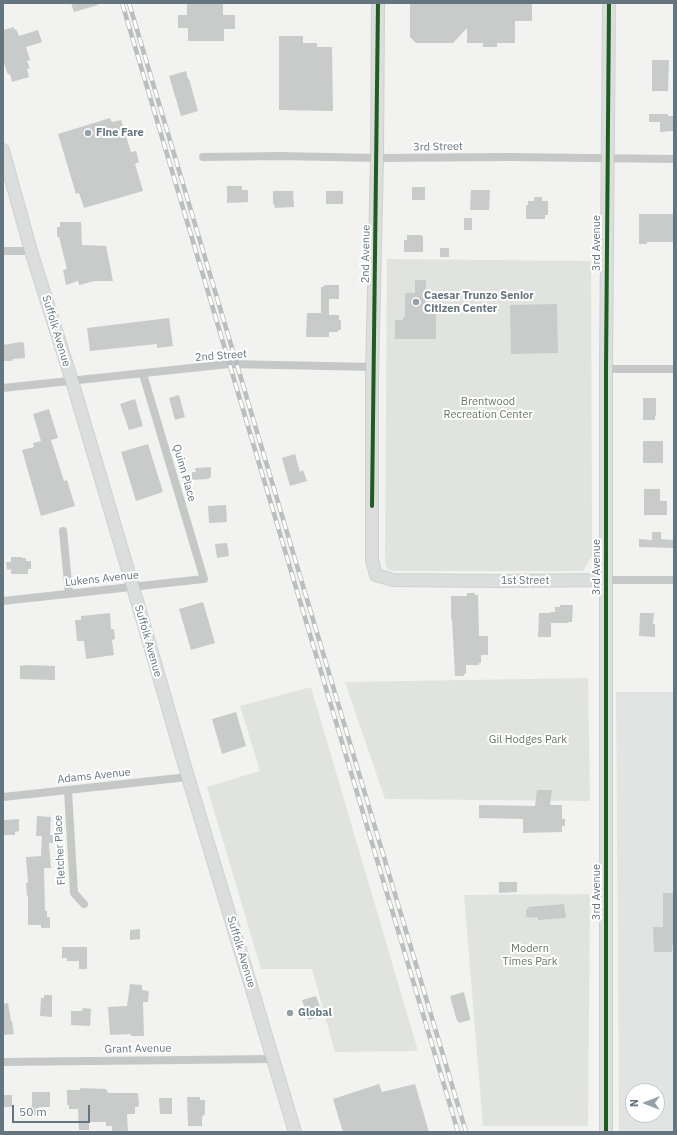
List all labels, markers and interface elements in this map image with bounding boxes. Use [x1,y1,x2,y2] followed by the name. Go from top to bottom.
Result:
[96,126,144,140] place label: Fine Fare
[83,128,93,138] marker: Fine Fare
[413,140,463,154] street label: 3rd Street
[590,215,604,271] street label: 3rd Avenue
[359,225,373,283] street label: 2nd Avenue
[424,289,534,315] place label: Caesar Trunzo Senior Citizen Center
[39,294,73,368] street label: Suffolk Avenue
[411,297,421,307] marker: Caesar Trunzo Senior Citizen Center
[195,348,247,364] street label: 2nd Street
[444,395,532,421] park label: Brentwood Recreation Center
[170,443,198,503] street label: Quinn Place
[590,539,604,595] street label: 3rd Avenue
[64,569,140,589] street label: Lukens Avenue
[501,574,549,588] street label: 1st Street
[131,604,165,678] street label: Suffolk Avenue
[489,733,567,747] park label: Gil Hodges Park
[57,766,131,786] street label: Adams Avenue
[52,814,68,886] street label: Fletcher Place
[590,864,604,920] street label: 3rd Avenue
[224,915,258,989] street label: Suffolk Avenue
[503,942,557,968] park label: Modern Times Park
[298,1006,332,1020] place label: Global
[285,1008,295,1018] marker: Global
[104,1042,172,1056] street label: Grant Avenue
[625,1083,665,1123] north arrow
[14,1097,92,1123] scale bar
[627,1099,641,1107] text: N
[19,1104,47,1119] text: 50 m

